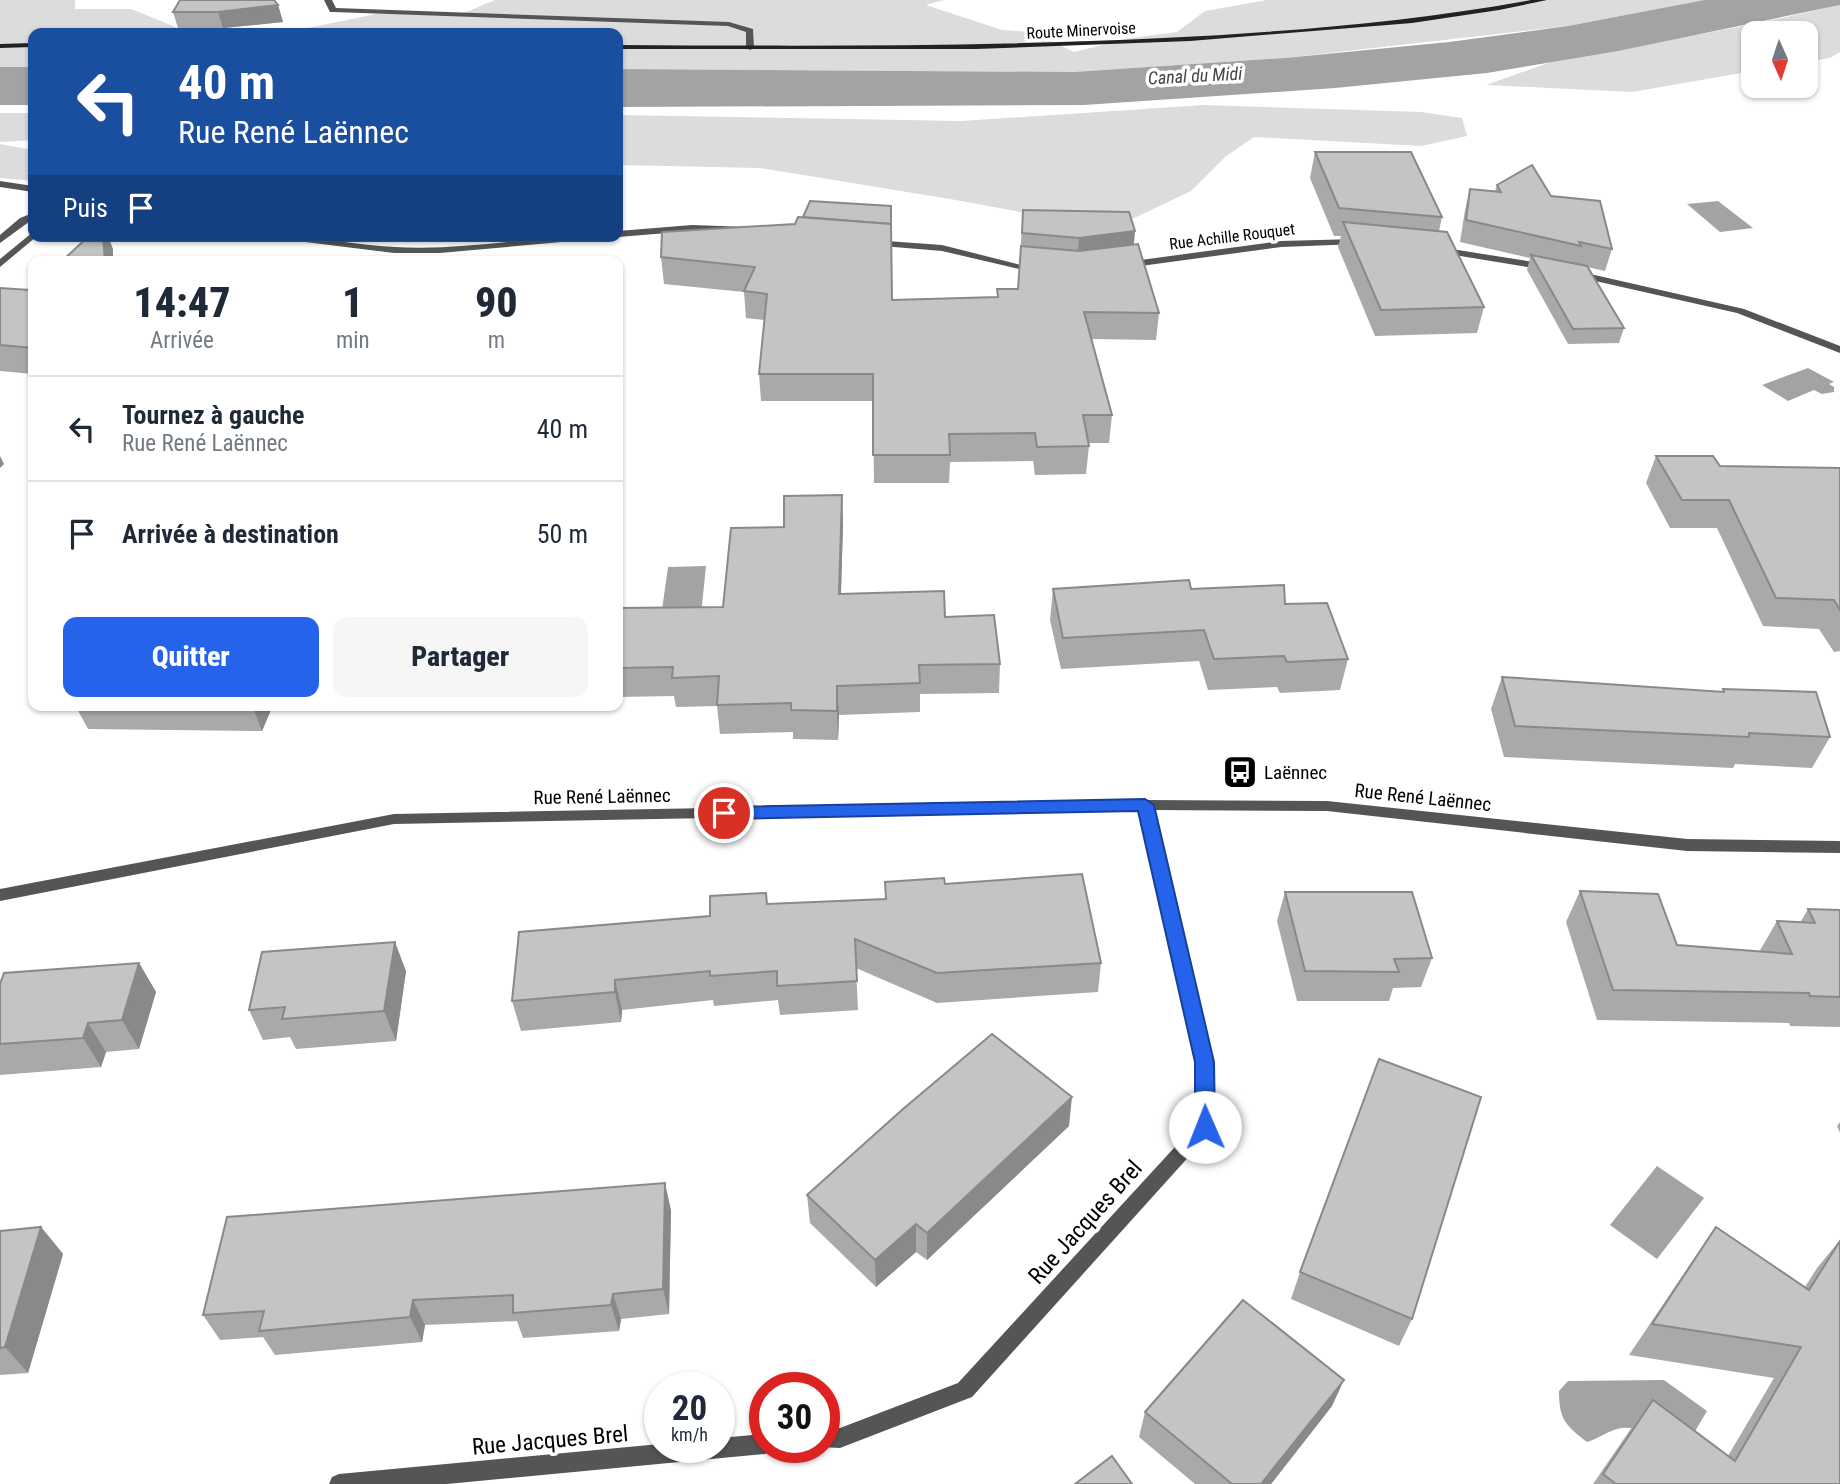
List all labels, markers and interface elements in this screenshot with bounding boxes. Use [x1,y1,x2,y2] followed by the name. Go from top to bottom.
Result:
[1026,18,1136,43] street label: Route Minervoise
[1741,21,1818,98] north arrow
[1741,21,1818,98] map controls
[178,54,275,111] text: 40 m
[63,56,154,147] icon: left
[1147,62,1244,88] water label: Canal du Midi
[178,113,409,151] text: Rue René Laënnec
[122,189,160,227] icon: arrive
[63,193,108,223] text: Puis
[1168,219,1296,254] street label: Rue Achille Rouquet
[133,278,231,327] text: 14:47
[342,278,363,327] text: 1
[475,278,518,327] text: 90
[150,327,214,354] text: Arrivée
[336,327,370,354] text: min
[488,327,505,354] text: m
[122,400,304,430] text: Tournez à gauche
[63,410,101,448] icon: left
[537,414,588,444] text: 40 m
[122,430,288,457] text: Rue René Laënnec
[63,515,101,553] icon: arrive
[122,519,339,549] text: Arrivée à destination
[537,519,588,549] text: 50 m
[63,617,319,697] button: Quitter
[333,617,588,697] button: Partager
[1221,753,1259,791] bus stop icon: Laënnec
[1264,761,1327,784] place label: Laënnec
[1354,779,1493,816] street label: Rue René Laënnec
[694,783,754,843] pin
[533,784,671,809] street label: Rue René Laënnec
[705,794,743,832] icon: arrive
[1168,1090,1242,1164] position arrow
[1023,1155,1148,1290] street label: Rue Jacques Brel
[749,1372,840,1463] speed limit sign: 30
[672,1388,707,1429] text: 20
[471,1420,629,1461] street label: Rue Jacques Brel
[671,1424,708,1445] text: km/h

